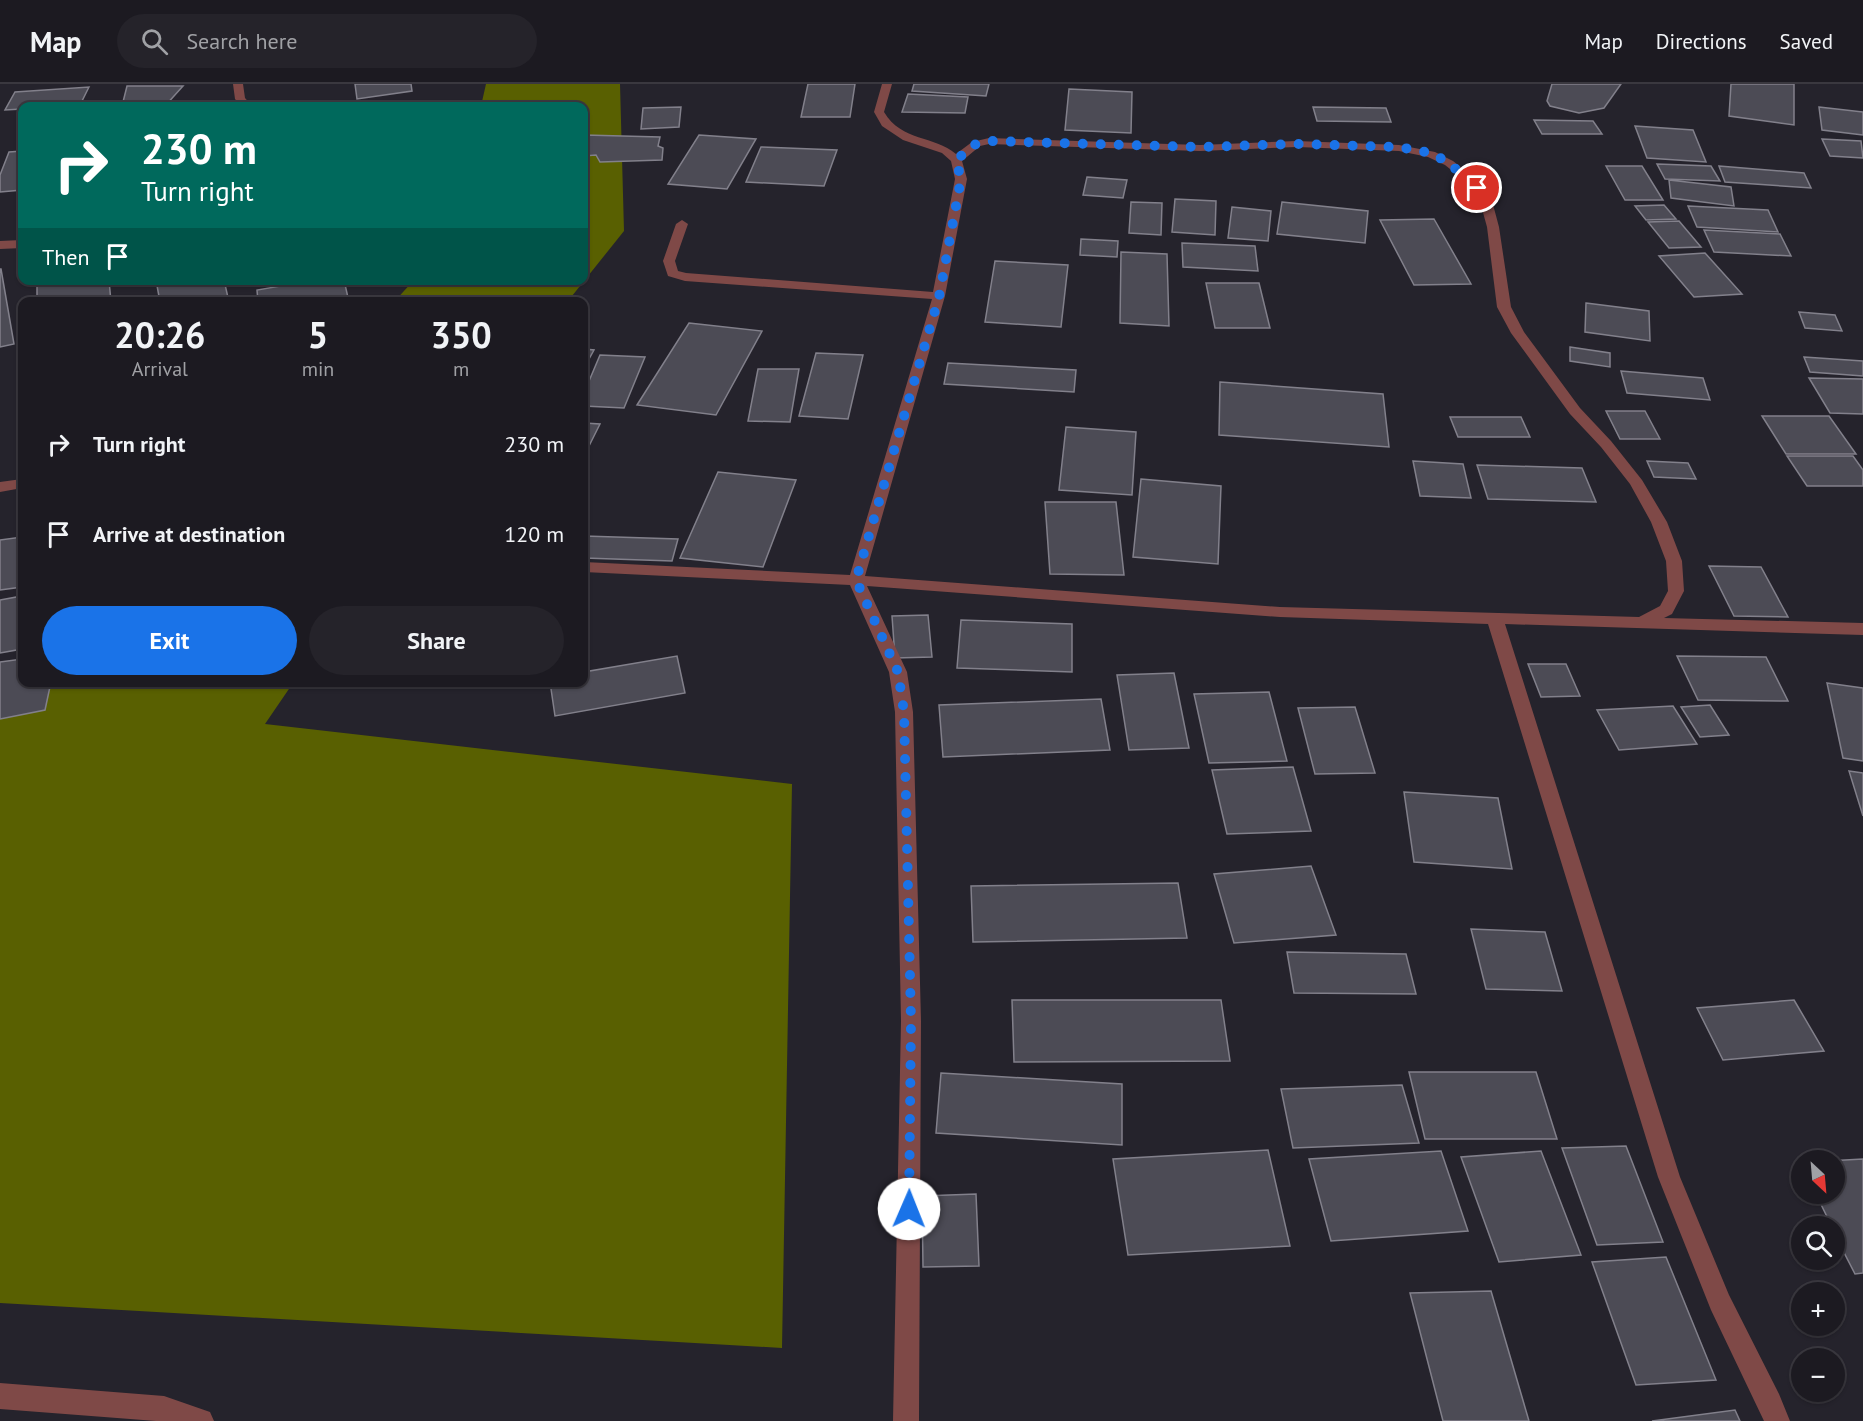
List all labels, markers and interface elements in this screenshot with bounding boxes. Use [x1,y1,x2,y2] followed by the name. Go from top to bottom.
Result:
[117,14,537,68] search box
[30,23,81,60] text: Map
[138,25,171,58] icon: search
[186,27,297,55] text: Search here
[1584,28,1623,55] text: Map
[1656,28,1747,55] text: Directions
[1780,28,1833,55] text: Saved
[141,121,257,176] text: 230 m
[42,126,120,204] icon: right
[1451,162,1502,213] pin
[1460,171,1493,204] icon: arrive
[141,174,254,208] text: Turn right
[101,240,134,273] icon: arrive
[42,243,89,271] text: Then
[114,311,206,358] text: 20:26
[308,311,328,358] text: 5
[431,311,492,358] text: 350
[132,356,188,382] text: Arrival
[302,356,334,382] text: min
[453,356,469,382] text: m
[42,428,75,461] icon: right
[93,430,185,458] text: Turn right
[504,430,564,458] text: 230 m
[42,518,75,551] icon: arrive
[93,520,285,548] text: Arrive at destination
[504,520,564,548] text: 120 m
[42,606,297,675] button: Exit
[309,606,564,675] button: Share
[1791,1150,1845,1204] north arrow
[1791,1150,1845,1402] map controls
[877,1177,941,1241] position arrow
[1791,1216,1845,1270] button: search
[1791,1282,1845,1336] button: +
[1791,1348,1845,1402] button: −

